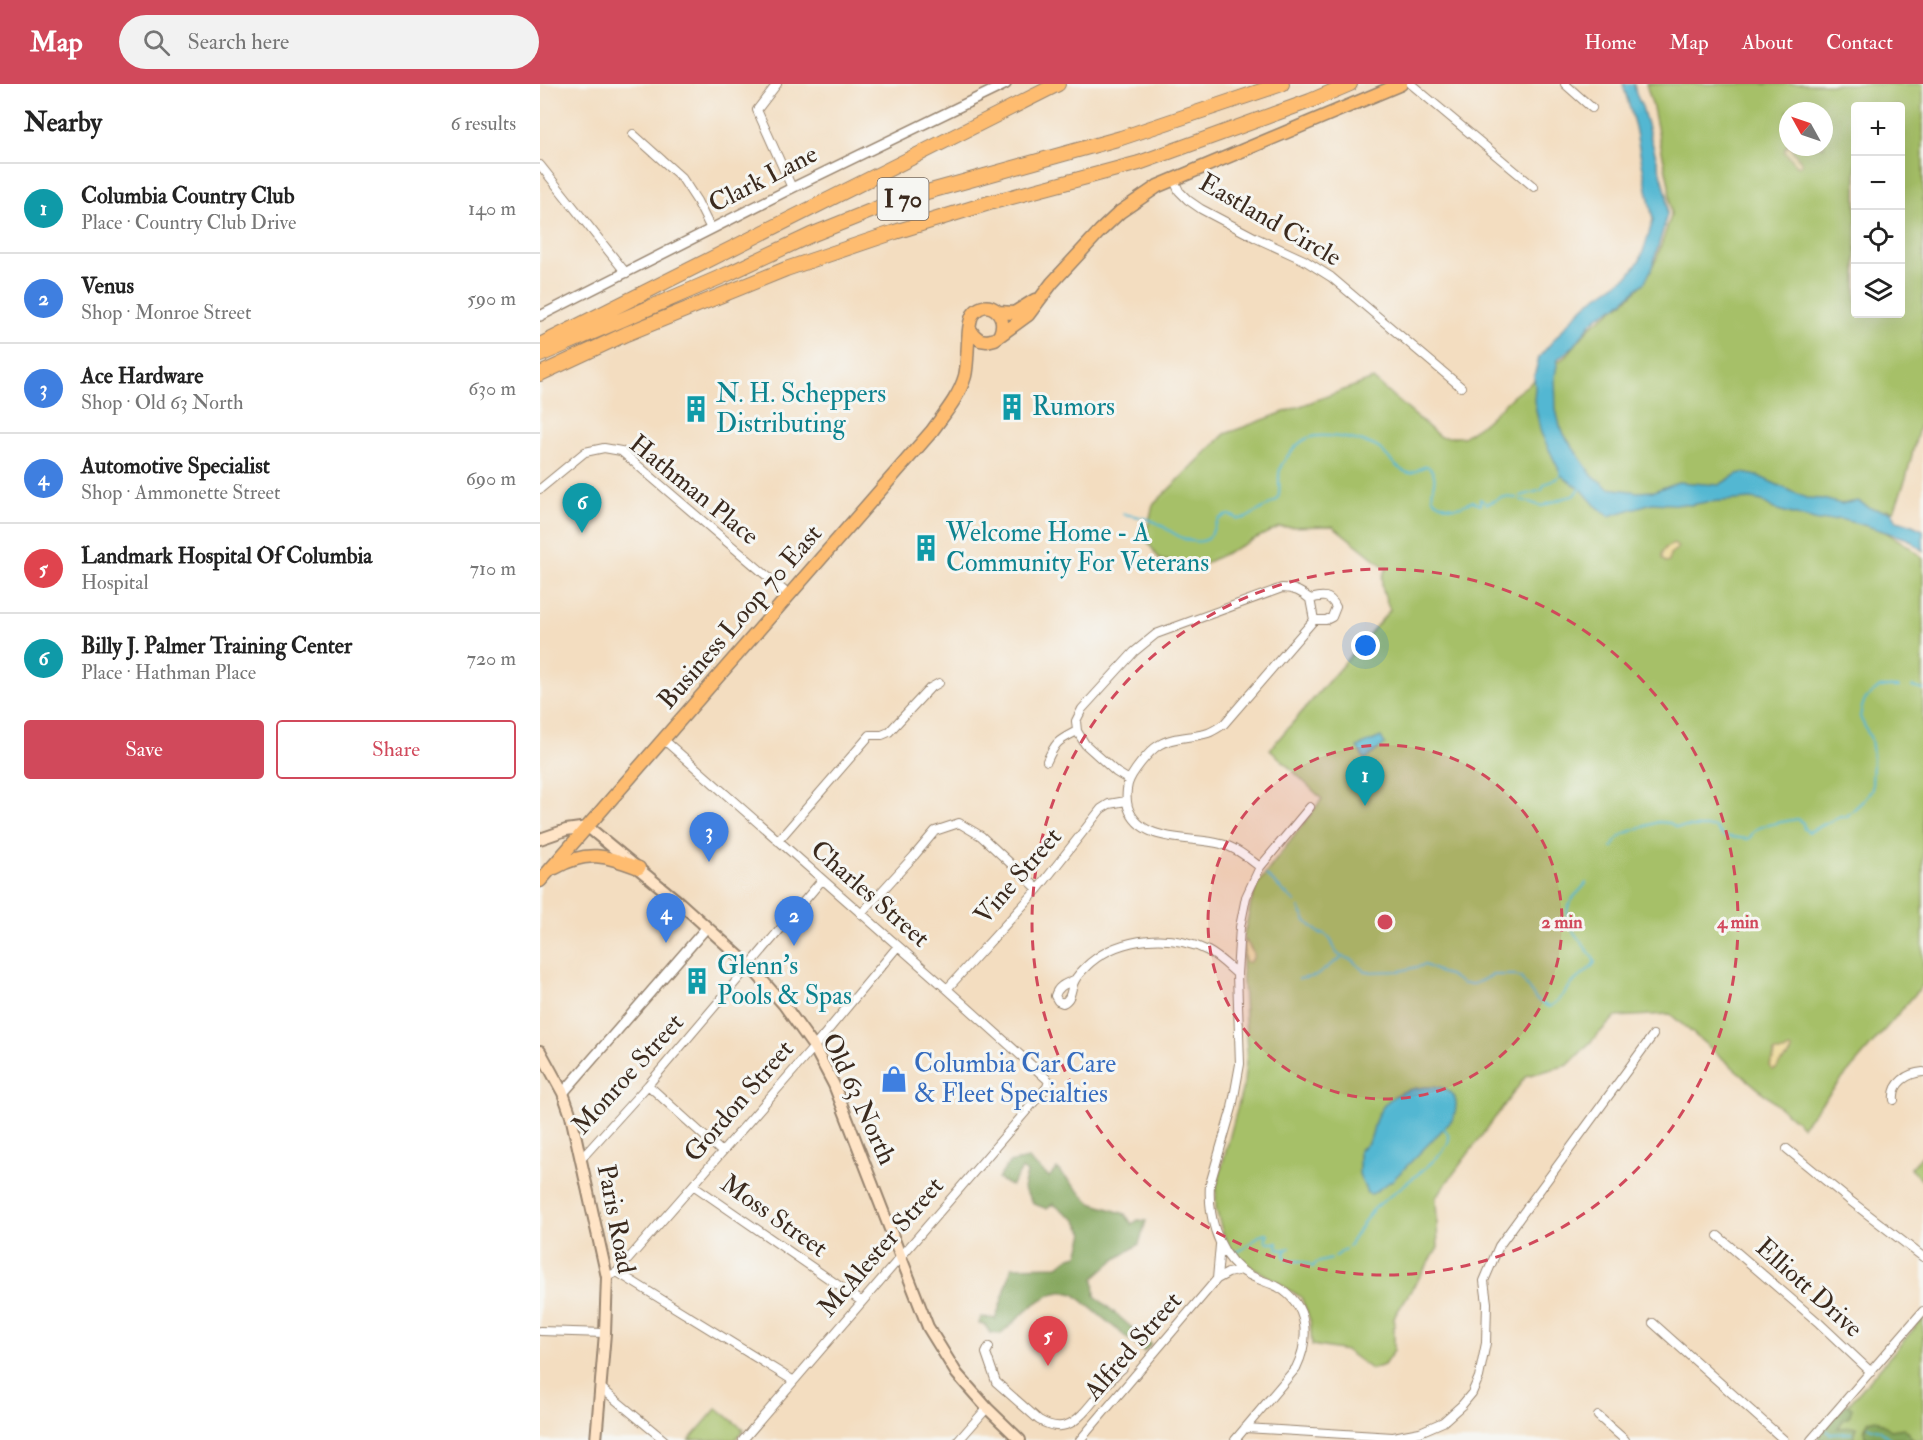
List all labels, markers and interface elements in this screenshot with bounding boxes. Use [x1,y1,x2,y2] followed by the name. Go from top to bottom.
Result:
[119,15,539,69] search box
[30,25,83,60] text: Map
[140,26,173,59] icon: search
[188,28,289,56] text: Search here
[1584,29,1636,56] text: Home
[1669,29,1709,56] text: Map
[1742,29,1793,56] text: About
[1826,29,1893,56] text: Contact
[1779,102,1833,156] north arrow
[1851,102,1905,318] map controls
[1851,102,1905,156] button: +
[24,107,102,139] text: Nearby
[450,111,516,136] text: 6 results
[703,138,823,220] street label: Clark Lane
[1851,156,1905,210] button: −
[1193,166,1347,274] street label: Eastland Circle
[878,178,928,220] road number: I 70
[81,182,294,210] text: Columbia Country Club
[40,196,47,221] text: 1
[468,196,516,221] text: 140 m
[81,210,296,235] text: Place · Country Club Drive
[1851,210,1905,264] button: locate
[1851,264,1905,318] button: layers
[81,272,134,300] text: Venus
[38,286,49,311] text: 2
[467,286,516,311] text: 590 m
[81,300,251,325] text: Shop · Monroe Street
[81,362,203,390] text: Ace Hardware
[40,376,47,401] text: 3
[468,376,516,401] text: 630 m
[716,378,886,440] place label: N. H. Scheppers Distributing
[81,390,243,415] text: Shop · Old 63 North
[1032,391,1115,423] place label: Rumors
[997,392,1027,422] building icon: Rumors
[681,394,711,424] building icon: N. H. Scheppers Distributing
[623,428,765,552] street label: Hathman Place
[81,452,270,480] text: Automotive Specialist
[38,466,49,491] text: 4
[466,466,516,491] text: 690 m
[81,480,280,505] text: Shop · Ammonette Street
[562,484,602,533] pin: 6
[945,517,1209,579] place label: Welcome Home - A Community For Veterans
[651,518,830,716] street label: Business Loop 70 East
[911,533,941,563] building icon: Welcome Home - A Community For Veterans
[81,542,372,570] text: Landmark Hospital Of Columbia
[39,556,48,581] text: 5
[470,556,516,581] text: 710 m
[81,570,149,595] text: Hospital
[1351,631,1380,660] your location
[81,632,352,660] text: Billy J. Palmer Training Center
[38,646,49,671] text: 6
[467,646,516,671] text: 720 m
[81,660,256,685] text: Place · Hathman Place
[24,720,264,779] button: Save
[276,720,516,779] button: Share
[1346,756,1384,806] pin: 1
[690,812,728,862] pin: 3
[967,821,1069,931] street label: Vine Street
[804,834,936,954] street label: Charles Street
[646,894,686,943] pin: 4
[774,896,814,946] pin: 2
[1542,911,1583,934] text: 2 min
[1716,911,1759,934] text: 4 min
[1375,912,1395,932] centre of rings
[717,950,852,1013] place label: Glenn's Pools & Spas
[682,966,712,996] building icon: Glenn's Pools & Spas
[565,1007,691,1141] street label: Monroe Street
[815,1028,904,1170] street label: Old 63 North
[677,1034,801,1168] street label: Gordon Street
[914,1048,1116,1111] place label: Columbia Car Care & Fleet Specialties
[879,1064,909,1094] shop icon: Columbia Car Care & Fleet Specialties
[590,1162,642,1277] street label: Paris Road
[714,1168,834,1264] street label: Moss Street
[811,1170,951,1324] street label: McAlester Street
[1749,1232,1869,1345] street label: Elliott Drive
[1077,1285,1189,1407] street label: Alfred Street
[1028,1316,1068,1366] pin: 5

